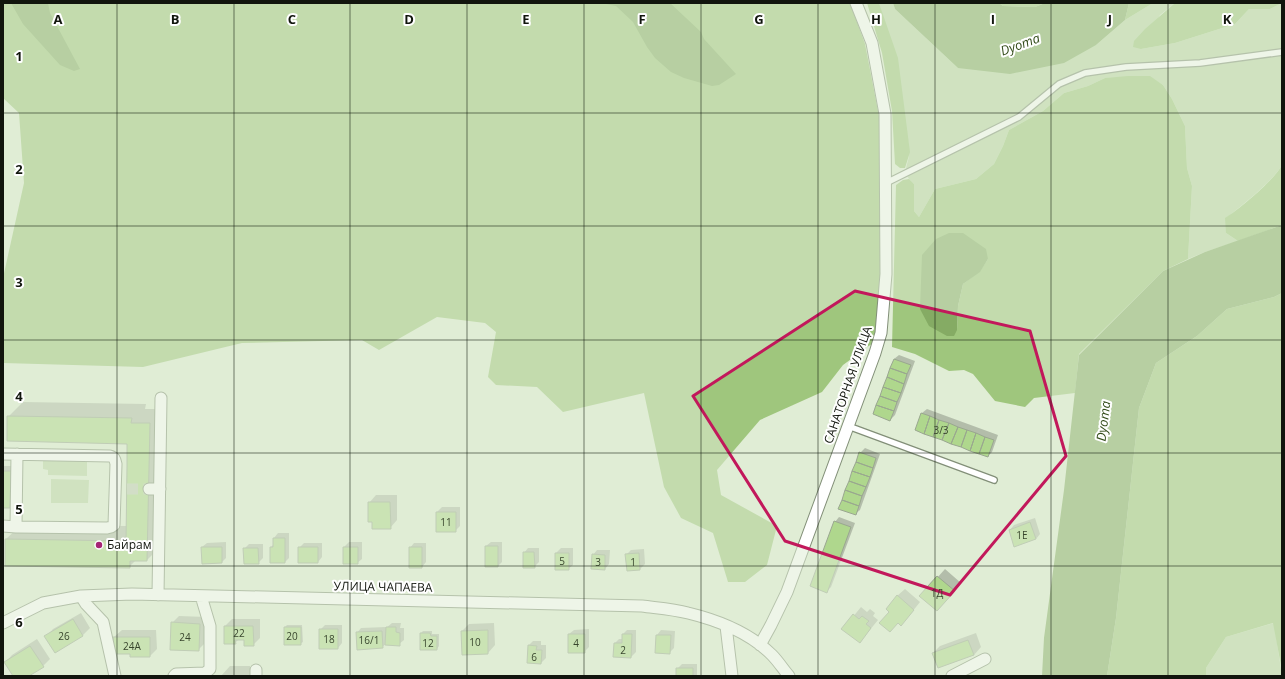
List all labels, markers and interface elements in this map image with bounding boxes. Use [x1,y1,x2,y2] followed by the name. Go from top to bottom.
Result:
[54,10,63,28] text: A
[171,10,180,28] text: B
[288,10,296,28] text: C
[404,10,414,28] text: D
[522,10,530,28] text: E
[638,10,646,28] text: F
[754,10,764,28] text: G
[871,10,881,28] text: H
[991,10,995,28] text: I
[1107,10,1112,28] text: J
[1223,10,1232,28] text: K
[998,28,1043,59] water label: Dyoma
[15,47,23,65] text: 1
[15,160,23,178] text: 2
[15,273,23,291] text: 3
[819,323,876,446] street label: САНАТОРНАЯ УЛИЦА
[15,387,23,405] text: 4
[1092,399,1114,442] water label: Dyoma
[933,423,949,437] house number: 3/3
[15,500,23,518] text: 5
[440,515,452,529] house number: 11
[1016,528,1028,542] house number: 1Е
[107,536,151,553] place label: Байрам
[94,540,104,550] marker: Байрам
[559,554,565,568] house number: 5
[595,555,601,569] house number: 3
[630,555,636,569] house number: 1
[333,577,433,596] street label: УЛИЦА ЧАПАЕВА
[931,586,943,600] house number: 1Д
[15,613,23,631] text: 6
[233,626,245,640] house number: 22
[58,629,70,643] house number: 26
[286,629,298,643] house number: 20
[179,630,191,644] house number: 24
[323,632,335,646] house number: 18
[359,633,379,647] house number: 16/1
[469,635,481,649] house number: 10
[422,636,434,650] house number: 12
[573,636,579,650] house number: 4
[123,639,142,653] house number: 24А
[620,643,626,657] house number: 2
[531,650,537,664] house number: 6

